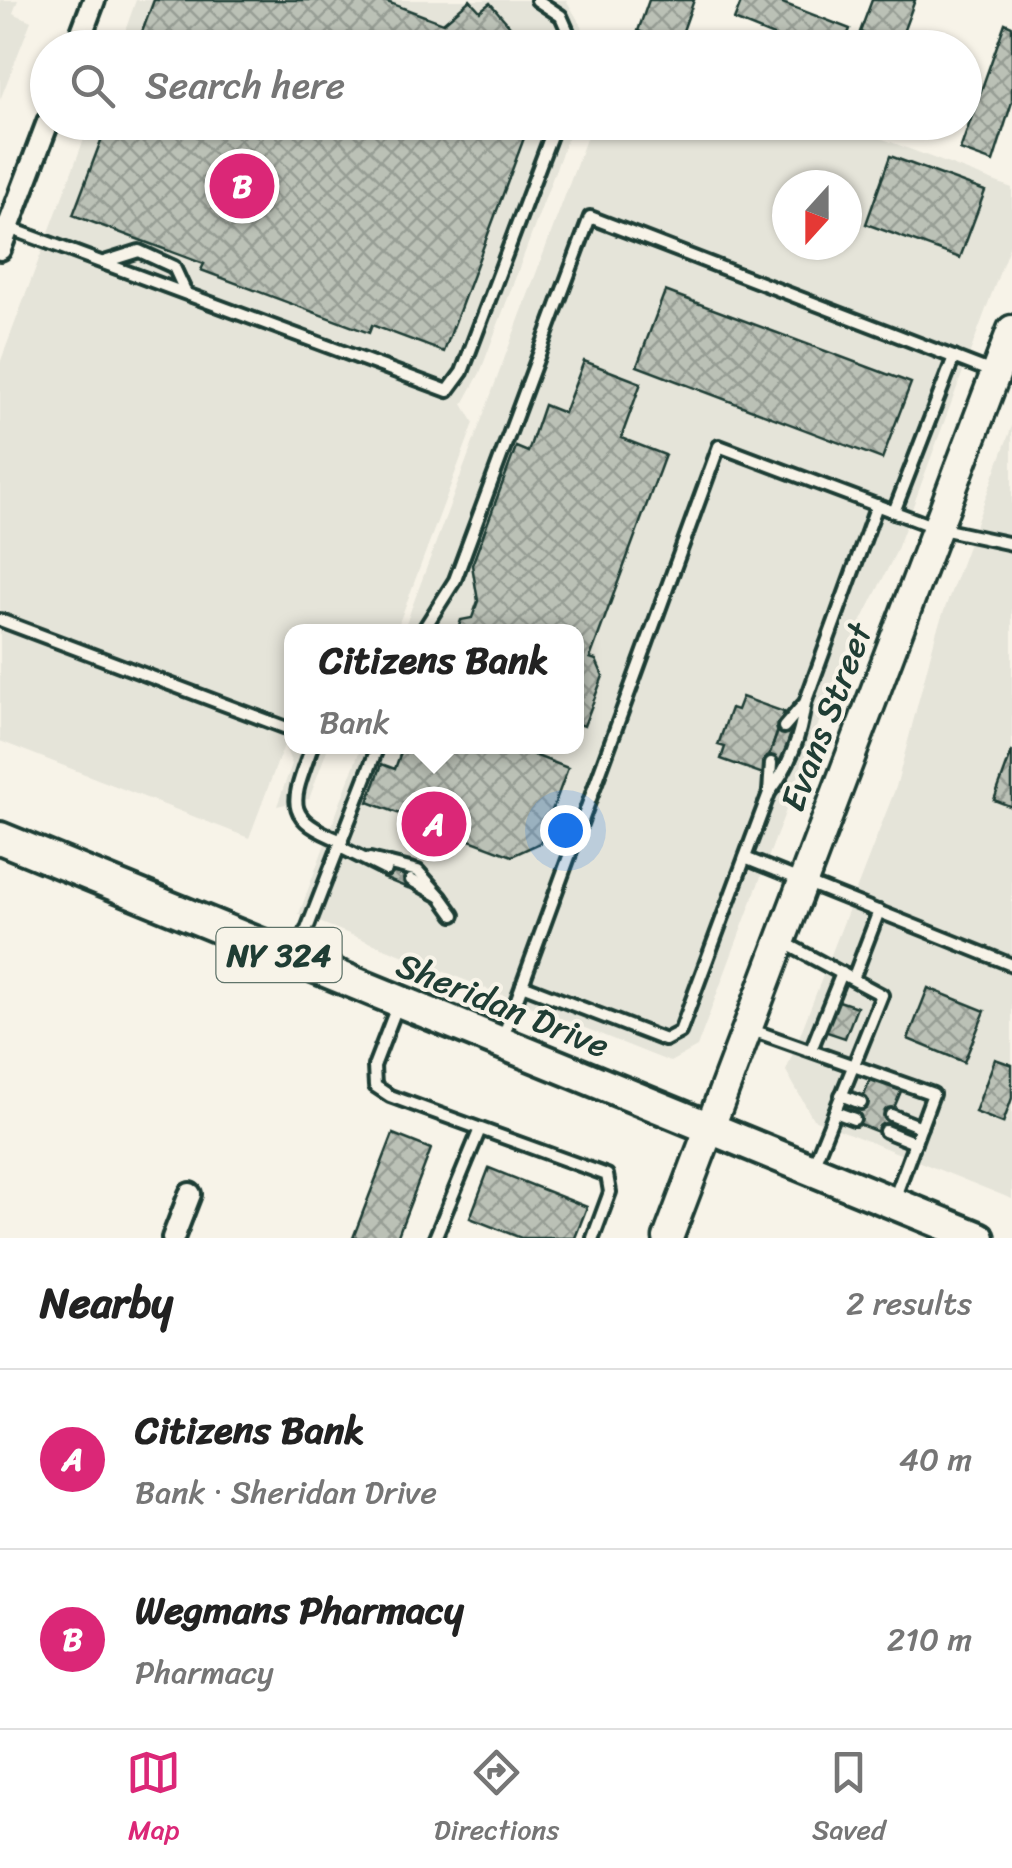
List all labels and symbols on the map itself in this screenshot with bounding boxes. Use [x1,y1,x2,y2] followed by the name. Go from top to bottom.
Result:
[210,148,274,224] pin: B
[772,170,862,260] north arrow
[762,612,891,820] street label: Evans Street
[402,786,466,862] pin: A
[540,805,591,856] your location
[216,928,342,982] road number: NY 324
[387,934,619,1076] street label: Sheridan Drive

